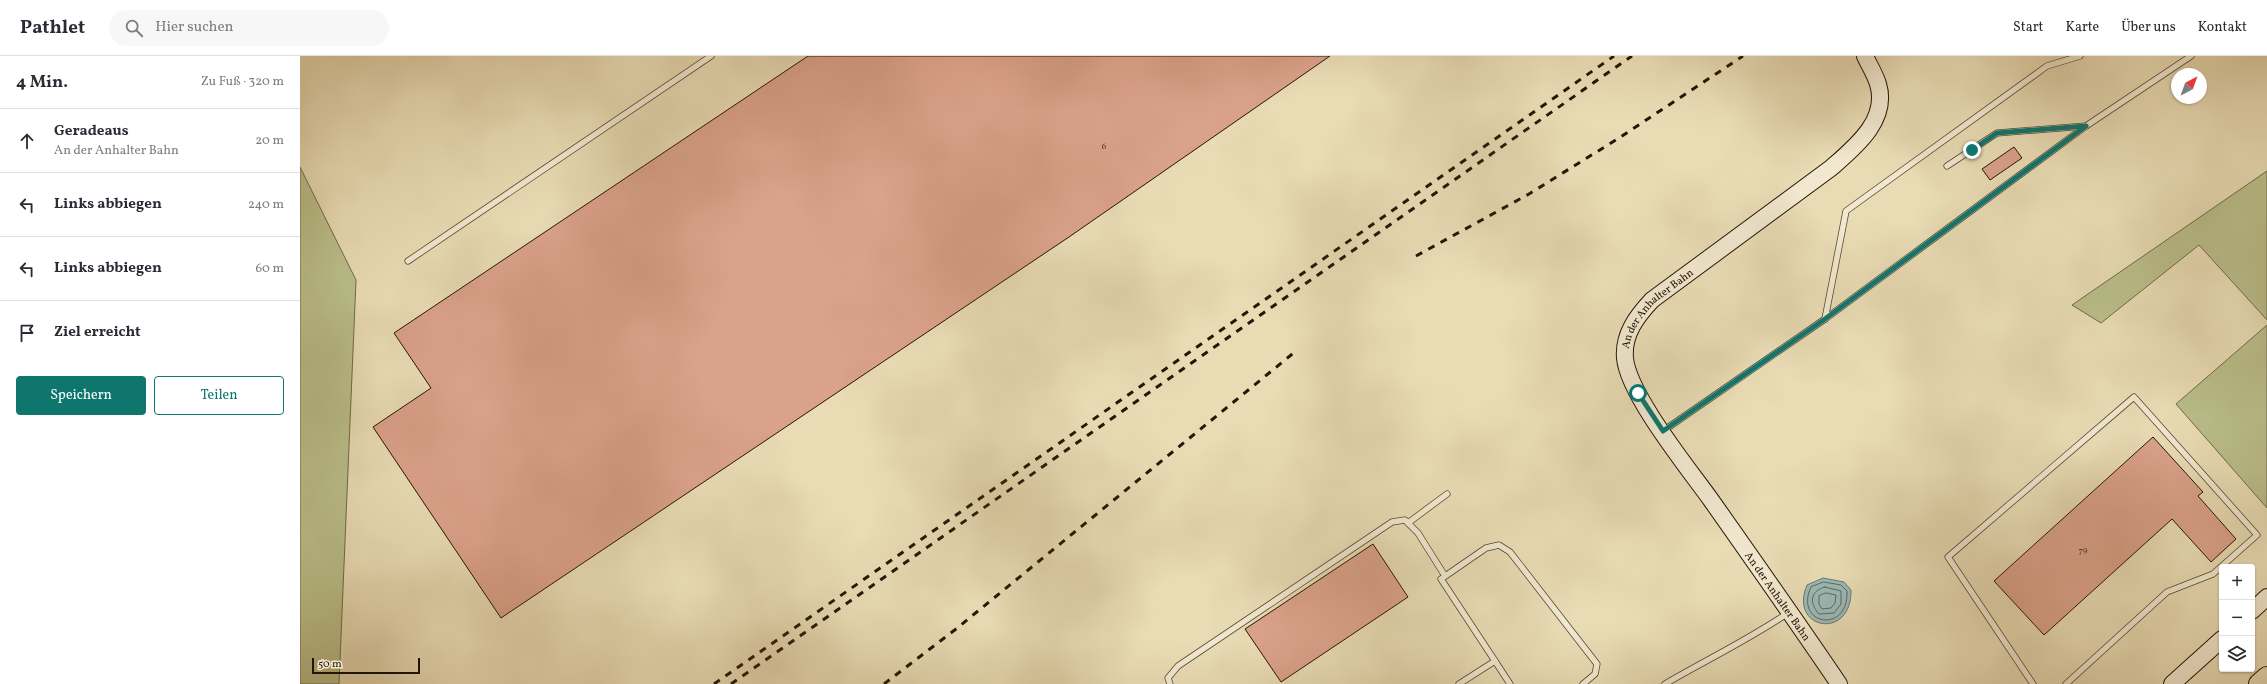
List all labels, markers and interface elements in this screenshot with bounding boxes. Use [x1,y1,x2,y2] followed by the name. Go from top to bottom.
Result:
[109,10,389,46] search box
[20,15,85,41] text: Pathlet
[123,17,145,39] icon: search
[155,17,234,38] text: Hier suchen
[2013,18,2043,37] text: Start
[2065,18,2099,37] text: Karte
[2121,18,2176,37] text: Über uns
[2198,18,2247,37] text: Kontakt
[2171,68,2207,104] north arrow
[16,71,68,94] text: 4 Min.
[201,73,284,91] text: Zu Fuß · 320 m
[54,121,129,142] text: Geradeaus
[16,130,38,152] icon: ahead
[255,132,284,150] text: 20 m
[1102,140,1107,153] house number: 6
[1963,141,1981,159] route end
[54,142,179,160] text: An der Anhalter Bahn
[16,194,38,216] icon: left
[54,194,162,215] text: Links abbiegen
[248,196,284,214] text: 240 m
[16,258,38,280] icon: left
[54,258,162,279] text: Links abbiegen
[256,260,284,278] text: 60 m
[1619,266,1697,350] street label: An der Anhalter Bahn
[16,322,38,344] icon: arrive
[54,322,141,343] text: Ziel erreicht
[16,376,146,415] button: Speichern
[154,376,284,415] button: Teilen
[1629,384,1647,402] route start
[2079,544,2088,557] house number: 79
[1740,549,1813,645] street label: An der Anhalter Bahn
[2219,564,2255,672] map controls
[2219,564,2255,600] button: +
[2219,600,2255,636] button: −
[2219,636,2255,672] button: layers
[312,656,420,675] scale bar
[318,657,342,672] text: 50 m

